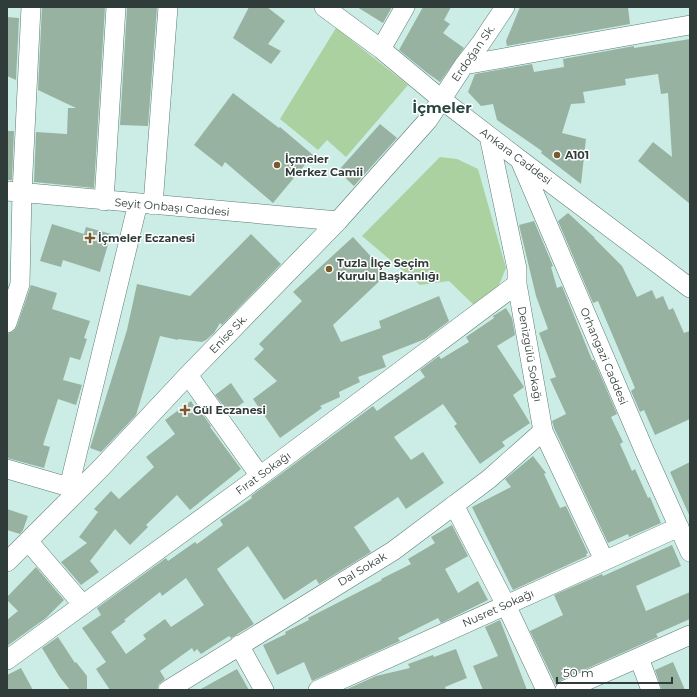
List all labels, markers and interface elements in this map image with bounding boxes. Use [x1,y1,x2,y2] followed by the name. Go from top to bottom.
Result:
[448,22,498,84] street label: Erdoğan Sk.
[412,98,472,117] district label: İçmeler
[478,125,554,187] street label: Ankara Caddesi
[564,148,589,162] place label: A101
[552,150,562,160] marker: A101
[285,152,363,179] place label: İçmeler Merkez Camii
[272,160,282,170] marker: İçmeler Merkez Camii
[114,195,230,219] street label: Seyit Onbaşı Caddesi
[98,231,195,245] place label: İçmeler Eczanesi
[85,233,95,243] marker: İçmeler Eczanesi
[337,256,439,283] place label: Tuzla İlçe Seçim Kurulu Başkanlığı
[324,264,334,274] marker: Tuzla İlçe Seçim Kurulu Başkanlığı
[515,305,545,403] street label: Denizgülü Sokağı
[577,305,631,407] street label: Orhangazi Caddesi
[206,312,250,356] street label: Enise Sk.
[193,403,266,417] place label: Gül Eczanesi
[180,405,190,415] marker: Gül Eczanesi
[233,448,293,498] street label: Fırat Sokağı
[335,549,389,589] street label: Dal Sokak
[460,586,536,630] street label: Nusret Sokağı
[557,659,672,685] scale bar
[563,665,594,680] text: 50 m

